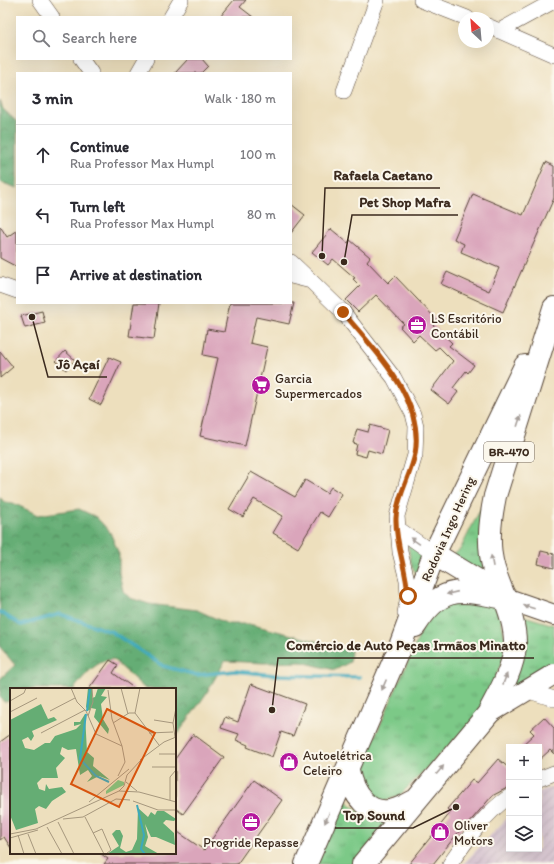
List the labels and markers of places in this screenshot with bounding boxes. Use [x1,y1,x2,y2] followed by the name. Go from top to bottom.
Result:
[325,162,440,188] callout: Rafaela Caetano
[352,189,458,215] callout: Pet Shop Mafra
[431,311,502,341] place label: LS Escritório Contábil
[406,314,428,336] office icon: LS Escritório Contábil
[48,351,107,377] callout: Jô Açaí
[275,371,362,401] place label: Garcia Supermercados
[250,374,272,396] supermarket icon: Garcia Supermercados
[278,632,534,658] callout: Comércio de Auto Peças Irmãos Minatto
[303,748,372,778] place label: Autoelétrica Celeiro
[278,751,300,773] shop icon: Autoelétrica Celeiro
[335,802,413,828] callout: Top Sound
[240,811,262,833] office icon: Progride Repasse
[454,818,493,848] place label: Oliver Motors
[429,821,451,843] shop icon: Oliver Motors
[203,835,299,850] place label: Progride Repasse

